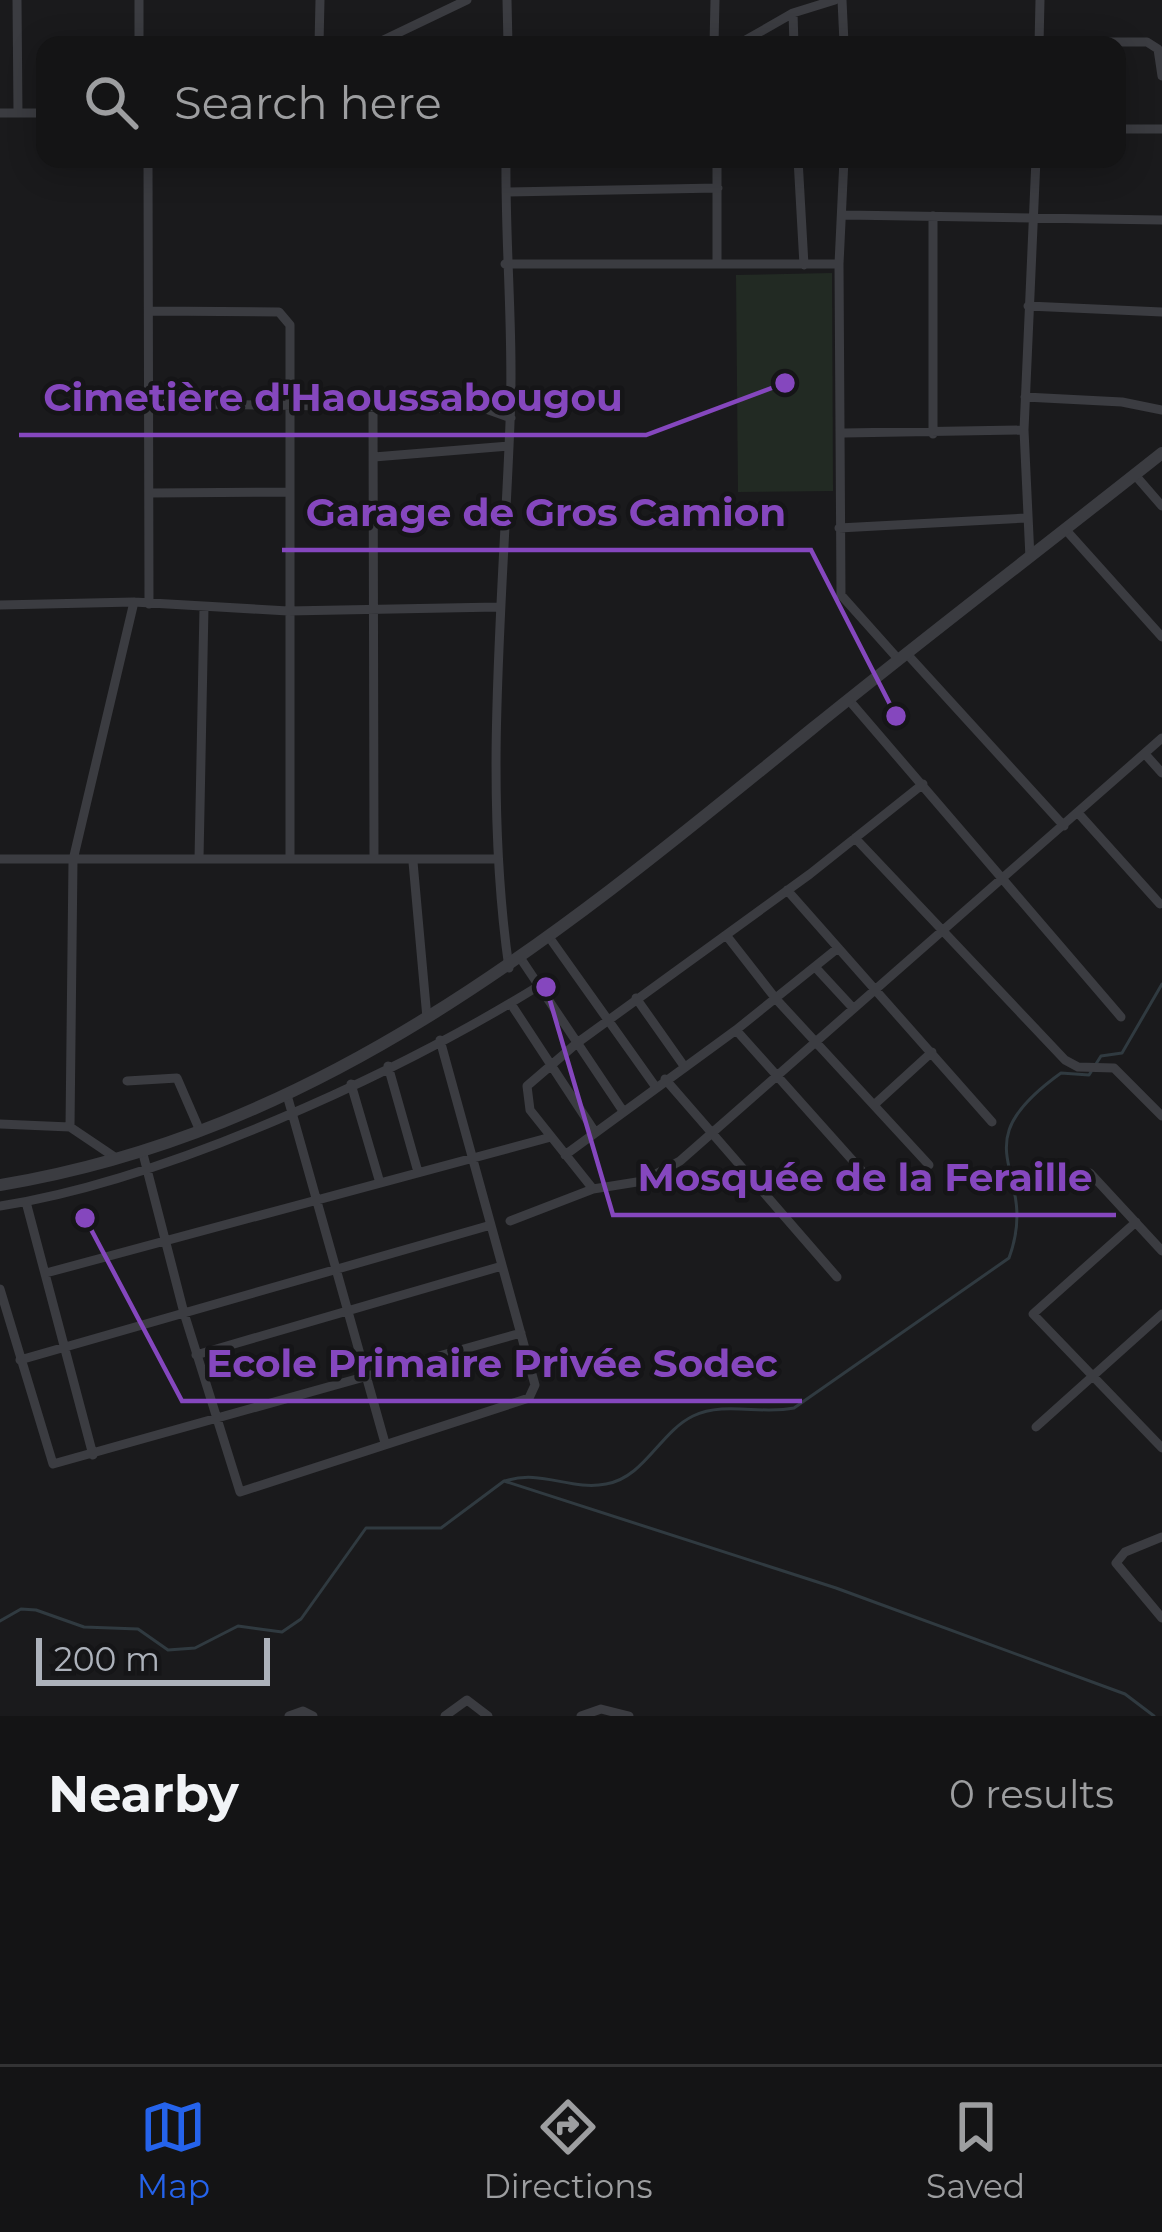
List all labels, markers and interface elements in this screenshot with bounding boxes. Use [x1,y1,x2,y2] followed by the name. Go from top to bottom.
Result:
[36,36,1126,168] search box
[78,69,144,135] icon: search
[174,75,442,130] text: Search here
[19,360,646,435] callout: Cimetière d'Haoussabougou
[43,373,623,421] text: Cimetière d'Haoussabougou
[282,475,811,550] callout: Garage de Gros Camion
[306,488,786,536] text: Garage de Gros Camion
[613,1140,1116,1215] callout: Mosquée de la Feraille
[637,1153,1093,1201] text: Mosquée de la Feraille
[182,1326,802,1401] callout: Ecole Primaire Privée Sodec
[206,1339,778,1387] text: Ecole Primaire Privée Sodec
[36,1632,270,1685] scale bar
[54,1639,160,1679] text: 200 m
[48,1763,239,1825] text: Nearby
[949,1770,1114,1818] text: 0 results
[137,2094,210,2206] tab: Map
[484,2094,653,2206] tab: Directions
[926,2094,1025,2206] tab: Saved

